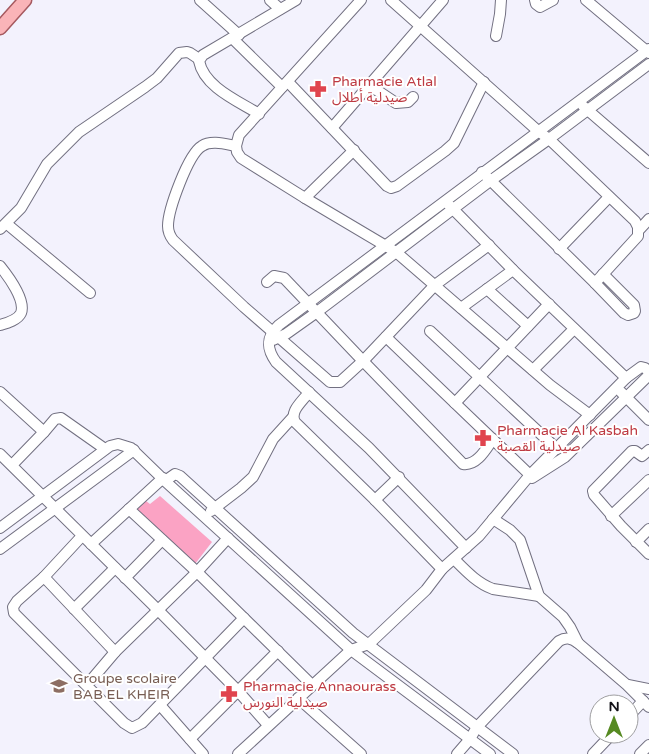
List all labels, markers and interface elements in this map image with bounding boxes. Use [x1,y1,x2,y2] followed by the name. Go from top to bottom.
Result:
[332,73,437,106] place label: Pharmacie Atlal صيدلية أطلال
[308,79,328,99] pharmacy icon: Pharmacie Atlal صيدلية أطلال
[497,422,638,455] place label: Pharmacie Al Kasbah صيدلية القصبة
[473,428,493,448] pharmacy icon: Pharmacie Al Kasbah صيدلية القصبة
[73,670,177,703] place label: Groupe scolaire BAB EL KHEIR
[49,676,69,696] school or university icon: Groupe scolaire BAB EL KHEIR
[243,678,397,711] place label: Pharmacie Annaourass صيدلية النورس
[219,684,239,704] pharmacy icon: Pharmacie Annaourass صيدلية النورس
[589,694,639,744] north arrow
[608,698,620,715] text: N

